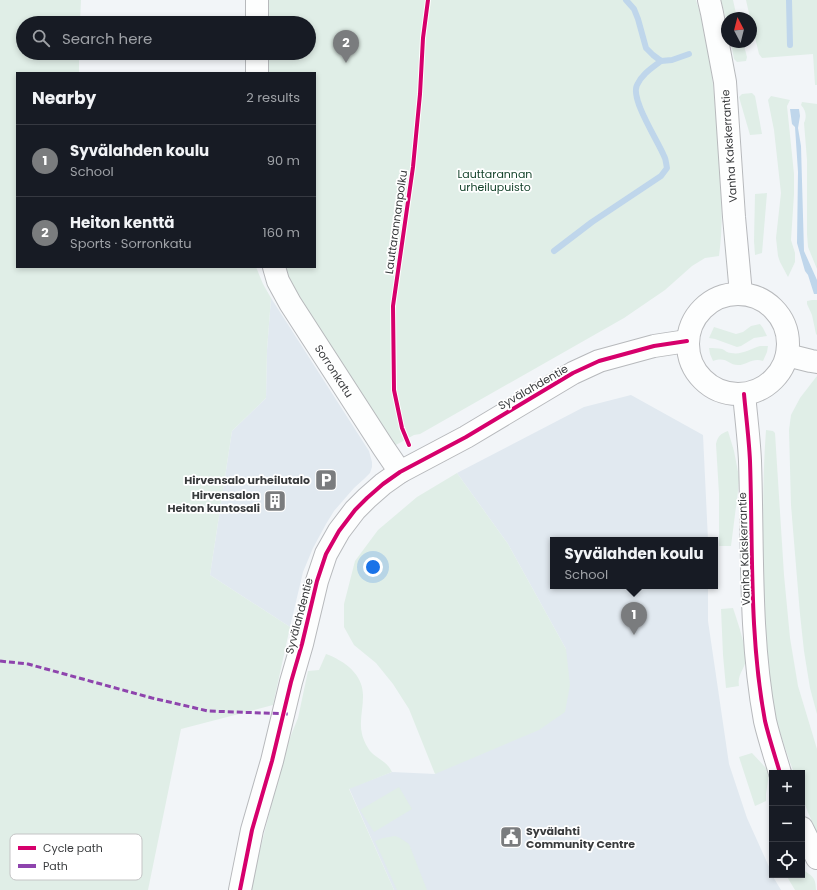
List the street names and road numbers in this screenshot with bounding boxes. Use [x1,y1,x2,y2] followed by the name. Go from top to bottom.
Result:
[717,89,741,203] street label: Vanha Kakskerrantie
[381,169,411,275] street label: Lauttarannanpolku
[311,342,357,400] street label: Sorronkatu
[495,360,571,413] street label: Syvälahdentie
[734,492,754,606] street label: Vanha Kakskerrantie
[281,576,317,656] street label: Syvälahdentie

